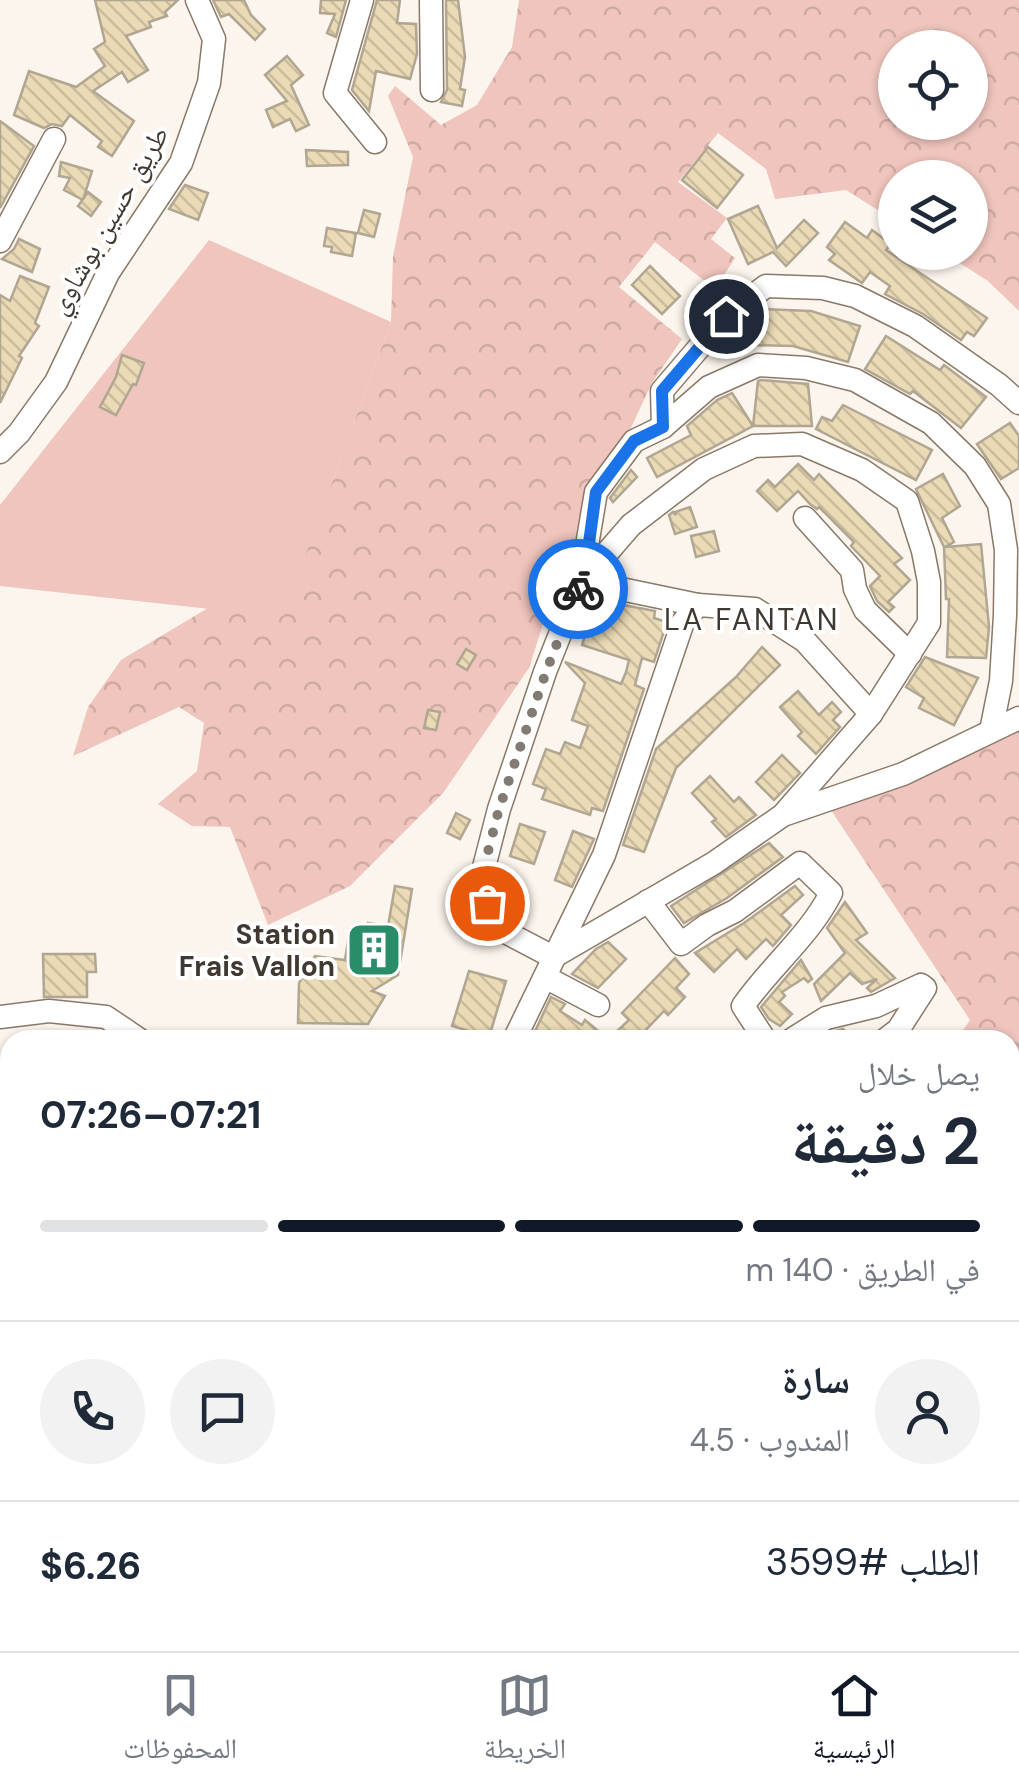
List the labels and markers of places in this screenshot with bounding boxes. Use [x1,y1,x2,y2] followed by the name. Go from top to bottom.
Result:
[684,274,769,359] pin
[445,861,530,946] pin
[179,916,335,985] place label: Station Frais Vallon
[344,920,404,980] building icon: Station Frais Vallon

